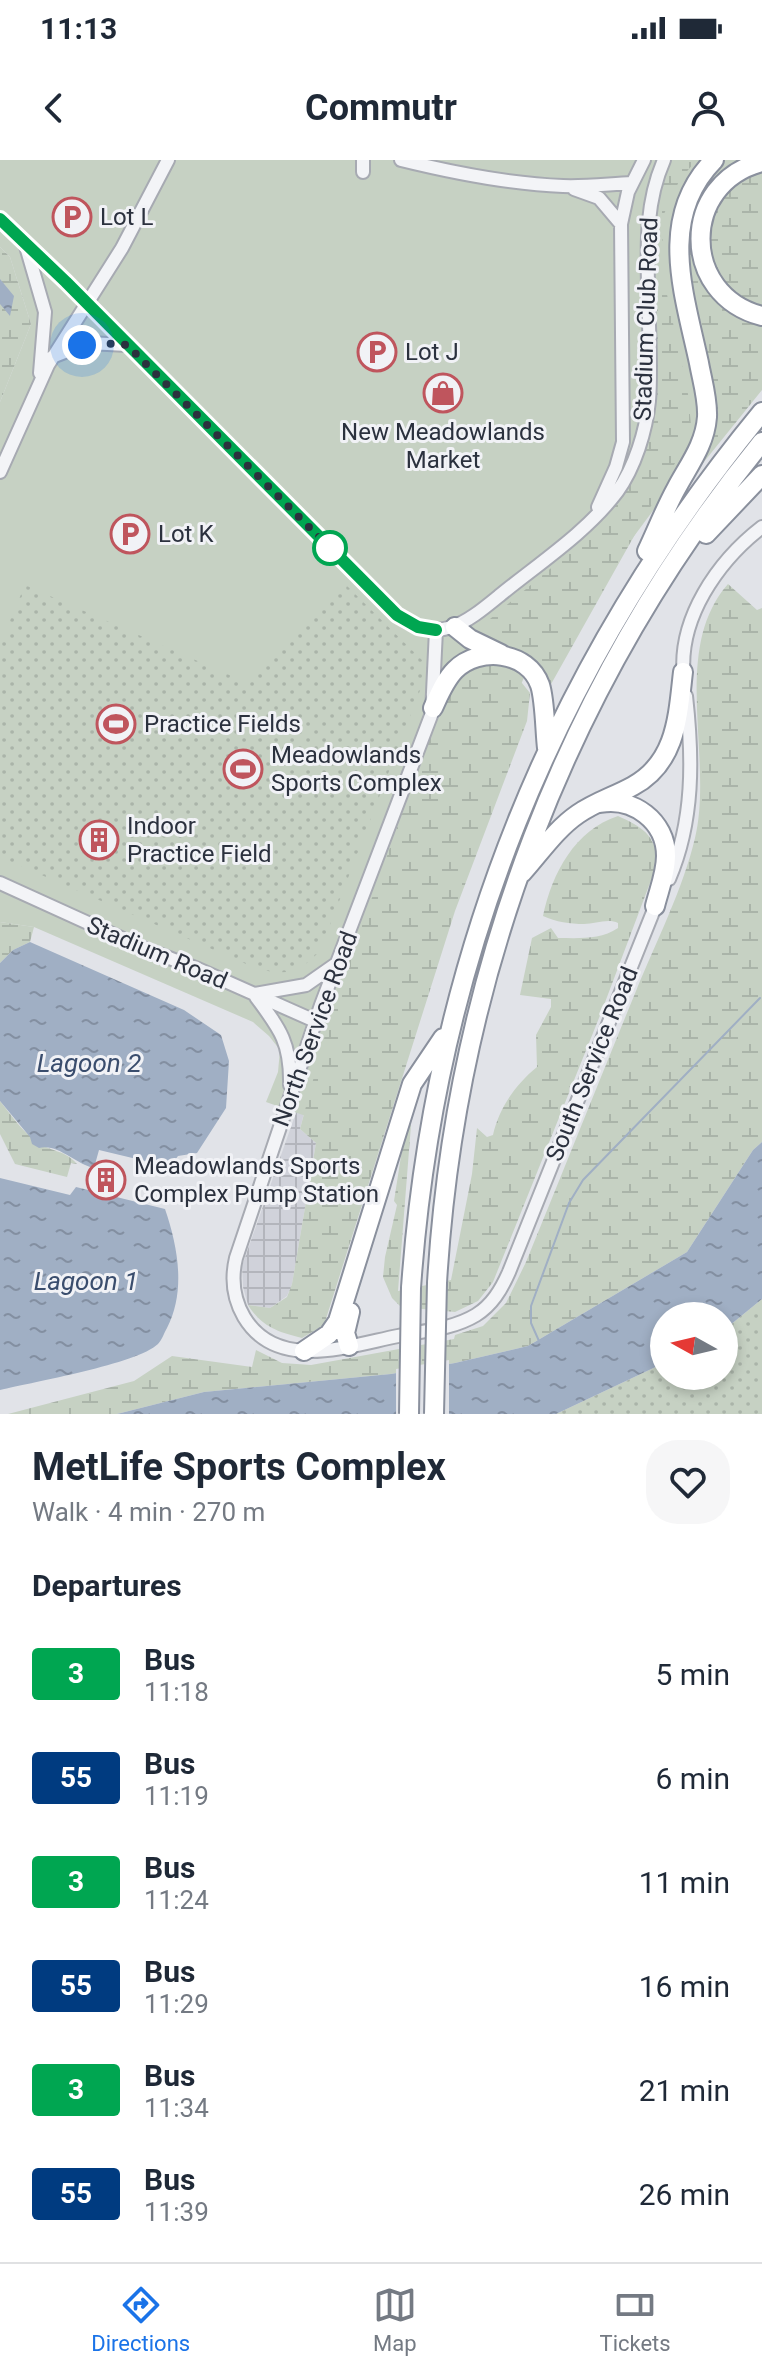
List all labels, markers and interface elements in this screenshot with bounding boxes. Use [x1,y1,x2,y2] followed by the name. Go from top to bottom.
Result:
[40,11,117,46] text: 11:13
[32,86,76,130] icon: back
[686,86,730,130] icon: person
[305,87,457,129] text: Commutr
[51,196,93,238] parking icon: Lot L
[100,203,153,231] place label: Lot L
[628,217,664,421] street label: Stadium Club Road
[62,325,102,365] your location
[356,331,398,373] parking icon: Lot J
[405,338,459,366] place label: Lot J
[422,372,464,414] shop icon: New Meadowlands Market
[341,418,545,474] place label: New Meadowlands Market
[109,513,151,555] parking icon: Lot K
[158,520,214,548] place label: Lot K
[313,531,347,565] unlabelled marker
[95,703,137,745] sports icon: Practice Fields
[144,710,301,738] place label: Practice Fields
[271,741,442,797] place label: Meadowlands Sports Complex
[222,748,264,790] sports icon: Meadowlands Sports Complex
[127,812,272,868] place label: Indoor Practice Field
[78,819,120,861] building icon: Indoor Practice Field
[83,911,231,995] street label: Stadium Road
[267,928,363,1130] street label: North Service Road
[540,963,644,1165] street label: South Service Road
[37,1048,141,1078] water label: Lagoon 2
[134,1152,379,1208] place label: Meadowlands Sports Complex Pump Station
[85,1159,127,1201] building icon: Meadowlands Sports Complex Pump Station
[34,1266,138,1296] water label: Lagoon 1
[650,1302,738,1390] north arrow
[650,1302,738,1390] map controls
[646,1440,730,1524] button: heart
[32,1445,446,1489] text: MetLife Sports Complex
[32,1497,265,1527] text: Walk · 4 min · 270 m
[32,1568,182,1603] text: Departures
[144,1642,195,1677] text: Bus
[68,1657,84,1690] text: 3
[656,1657,730,1692] text: 5 min
[144,1677,209,1707] text: 11:18
[144,1746,195,1781] text: Bus
[60,1761,92,1794] text: 55
[656,1761,730,1796] text: 6 min
[144,1781,209,1811] text: 11:19
[144,1850,195,1885] text: Bus
[68,1865,84,1898] text: 3
[639,1865,730,1900] text: 11 min
[144,1885,209,1915] text: 11:24
[144,1954,195,1989] text: Bus
[60,1969,92,2002] text: 55
[639,1969,730,2004] text: 16 min
[144,1989,209,2019] text: 11:29
[144,2058,195,2093] text: Bus
[68,2073,84,2106] text: 3
[639,2073,730,2108] text: 21 min
[144,2093,209,2123] text: 11:34
[144,2162,195,2197] text: Bus
[60,2177,92,2210] text: 55
[639,2177,730,2212] text: 26 min
[144,2197,209,2227] text: 11:39
[91,2283,190,2356] tab: Directions
[373,2283,417,2356] tab: Map
[600,2283,671,2356] tab: Tickets

